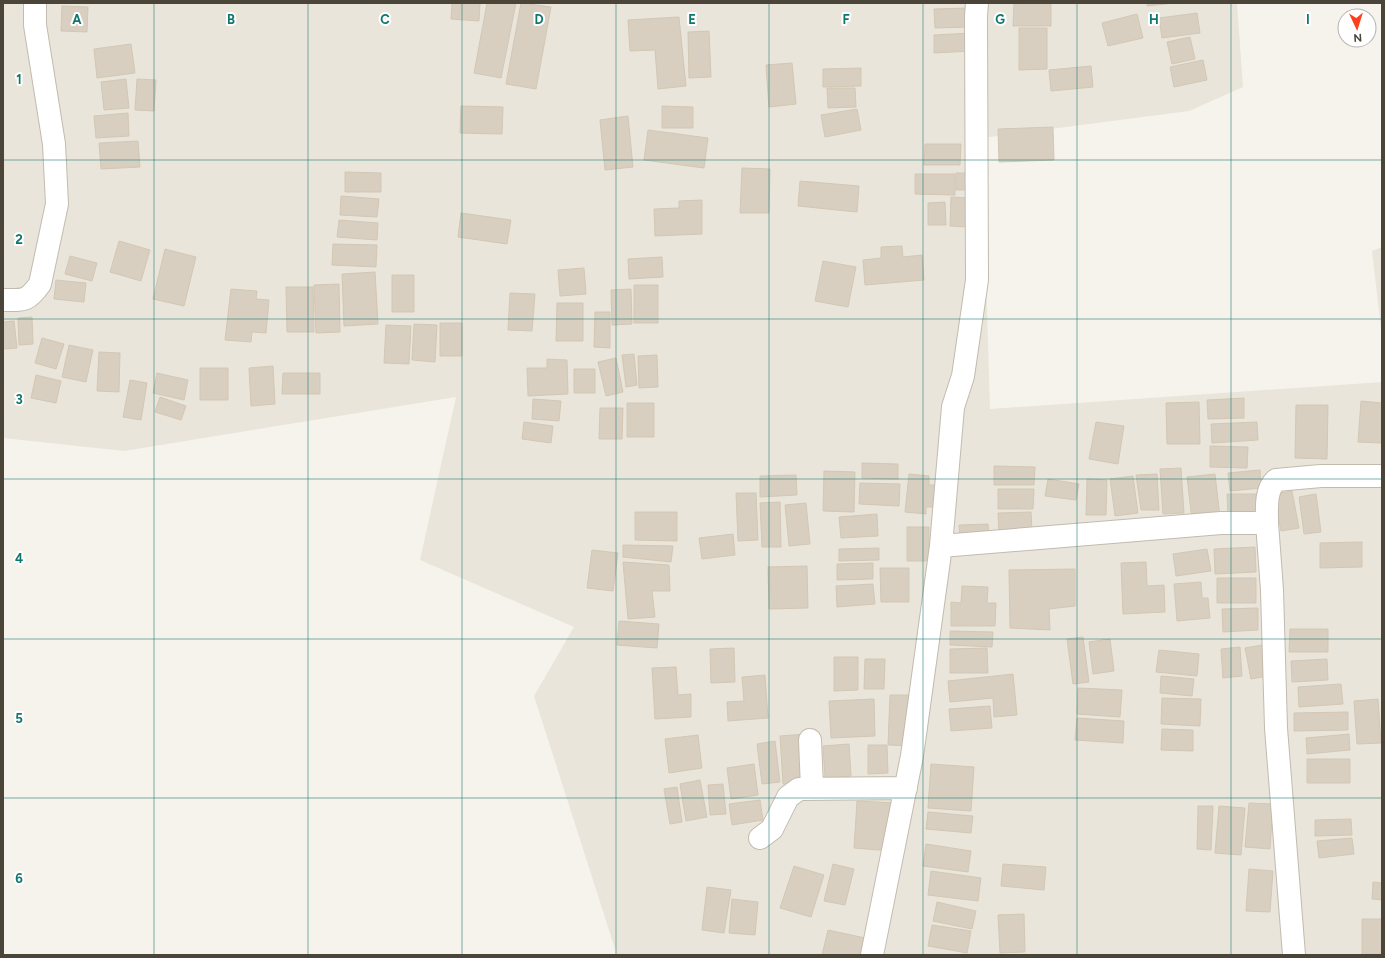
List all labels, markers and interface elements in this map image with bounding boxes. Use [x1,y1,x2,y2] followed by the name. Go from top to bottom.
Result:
[1337,8,1377,48] north arrow
[72,12,82,27] text: A
[227,12,235,27] text: B
[380,12,390,27] text: C
[534,12,544,27] text: D
[688,12,696,27] text: E
[842,12,850,27] text: F
[995,12,1005,27] text: G
[1149,12,1159,27] text: H
[1306,12,1310,27] text: I
[1353,31,1362,44] text: N
[16,72,22,87] text: 1
[15,232,23,247] text: 2
[15,392,23,407] text: 3
[15,551,23,566] text: 4
[15,711,23,726] text: 5
[15,871,23,886] text: 6

